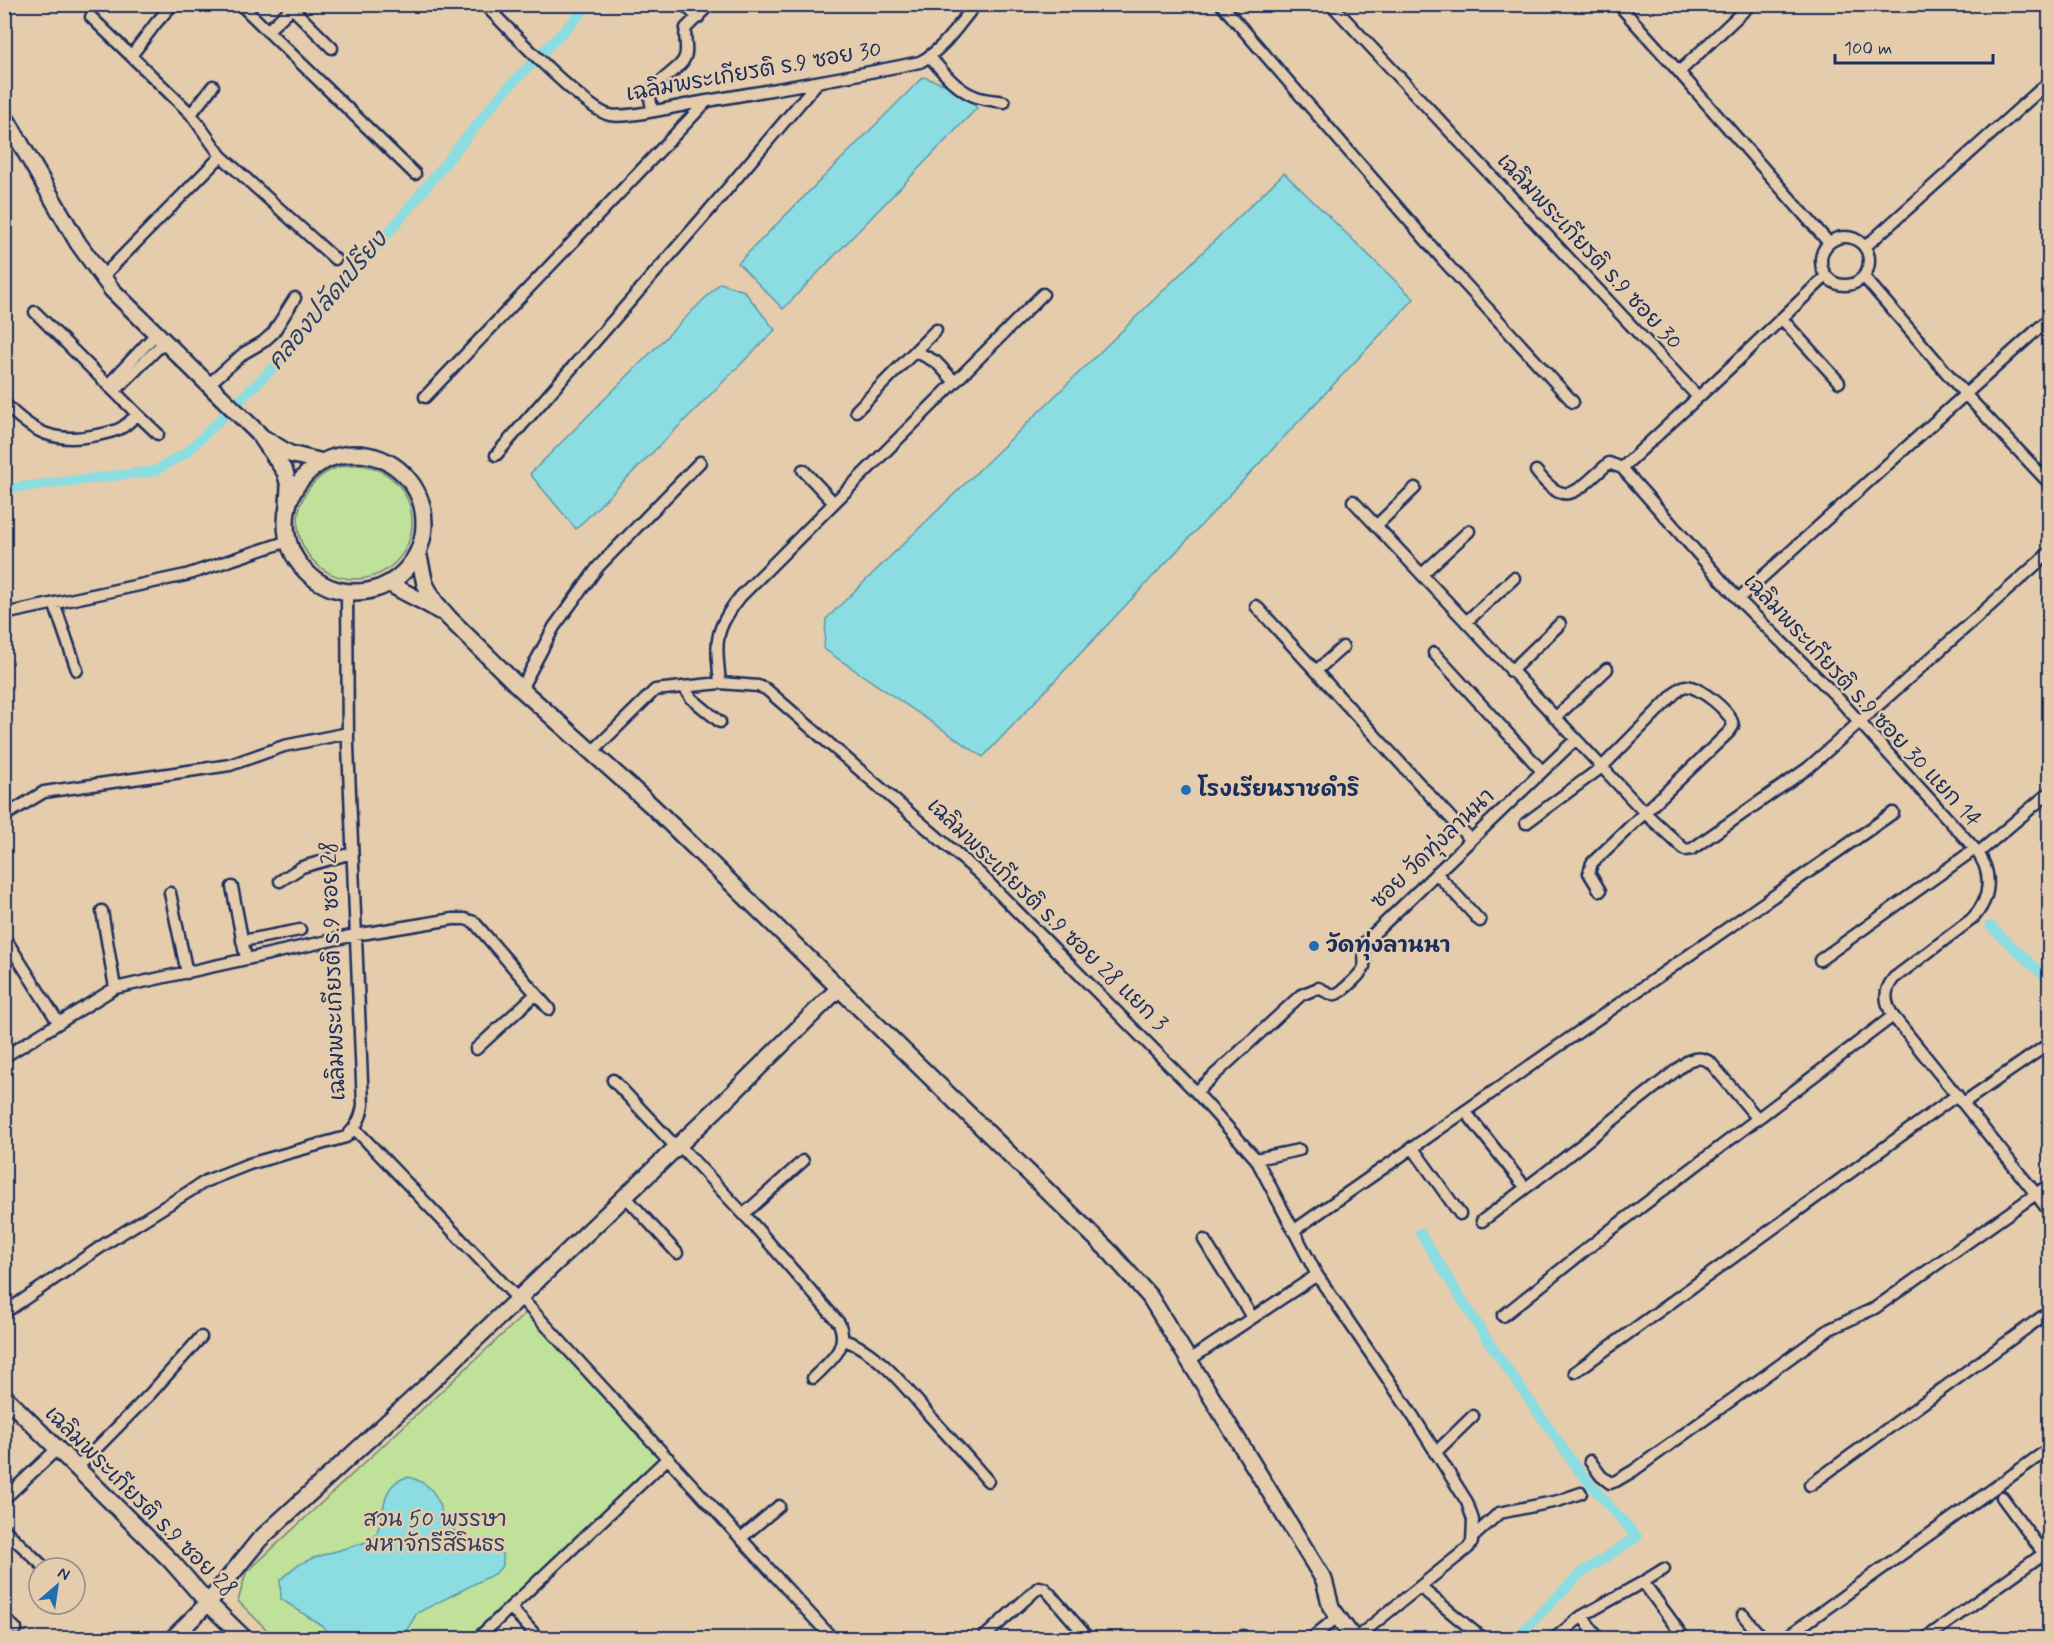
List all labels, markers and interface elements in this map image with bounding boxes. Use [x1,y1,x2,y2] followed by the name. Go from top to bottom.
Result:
[1835,27,1992,65] scale bar
[624,35,884,108] street label: เฉลิมพระเกียรติ ร.9 ซอย 30
[1844,37,1892,61] text: 100 m
[1490,147,1688,356] street label: เฉลิมพระเกียรติ ร.9 ซอย 30
[260,223,396,377] water label: คลองปลัดเปรียง
[1737,568,1988,834] street label: เฉลิมพระเกียรติ ร.9 ซอย 30 แยก 14
[1197,774,1360,804] place label: โรงเรียนราชดำริ
[1364,782,1502,916] street label: ซอย วัดทุ่งลานนา
[1179,783,1193,797] marker: โรงเรียนราชดำริ
[921,792,1174,1038] street label: เฉลิมพระเกียรติ ร.9 ซอย 28 แยก 3
[314,841,353,1101] street label: เฉลิมพระเกียรติ ร.9 ซอย 28
[1326,930,1450,961] place label: วัดทุ่งลานนา
[1307,939,1321,953] marker: วัดทุ่งลานนา
[38,1400,242,1604] street label: เฉลิมพระเกียรติ ร.9 ซอย 28
[363,1506,507,1559] park label: สวน 50 พรรษา มหาจักรีสิรินธร
[27,1556,87,1616] north arrow
[54,1562,73,1586] text: N

